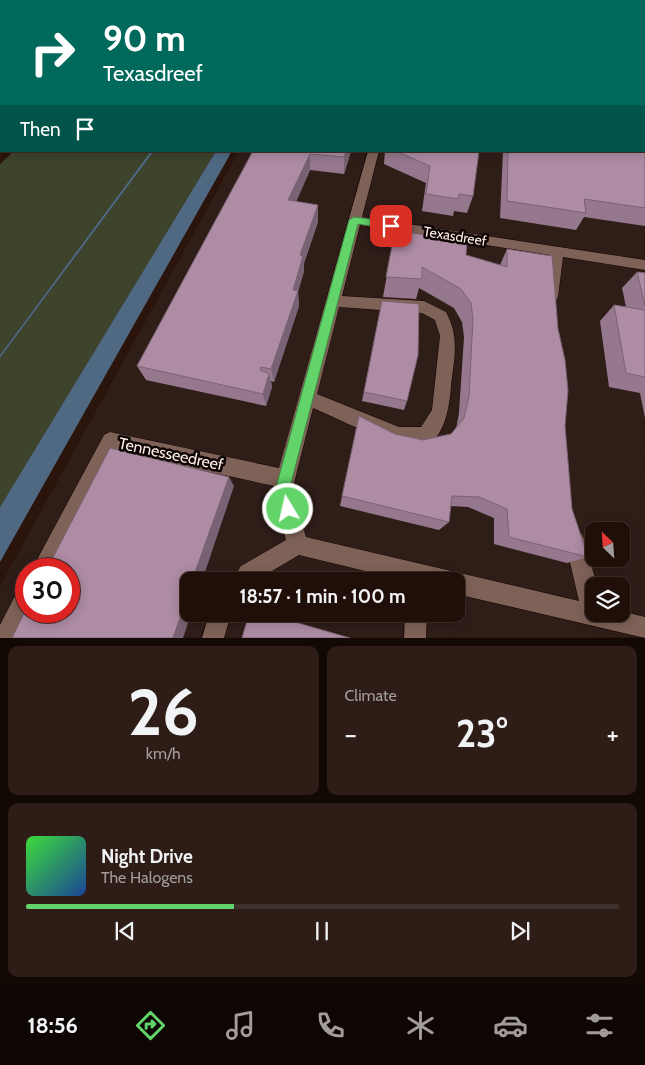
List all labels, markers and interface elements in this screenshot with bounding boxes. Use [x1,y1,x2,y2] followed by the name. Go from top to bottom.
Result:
[103,17,186,60] text: 90 m
[20,20,85,85] icon: right
[103,60,203,87] text: Texasdreef
[71,115,99,143] icon: arrive
[20,118,61,141] text: Then
[370,205,412,247] pin
[377,212,405,240] icon: arrive
[422,222,488,250] street label: Texasdreef
[117,434,226,475] street label: Tennesseedreef
[261,482,313,534] position arrow
[585,522,630,568] north arrow
[585,522,630,622] map controls
[15,558,80,623] speed limit sign: 30
[585,577,630,622] button: layers
[240,585,406,608] text: 18:57 · 1 min · 100 m
[128,672,199,751] text: 26
[345,686,397,705] text: Climate
[456,710,508,757] text: 23°
[345,717,357,751] text: −
[607,717,619,751] text: +
[146,744,181,763] text: km/h
[101,845,193,868] text: Night Drive
[101,868,193,887] text: The Halogens
[111,917,139,945] icon: previous
[308,917,336,945] icon: pause
[506,917,534,945] icon: next
[133,1008,168,1043] icon: directions
[223,1008,258,1043] icon: music
[313,1008,348,1043] icon: phone
[403,1008,438,1043] icon: climate
[493,1008,528,1043] icon: car
[582,1008,617,1043] icon: filters
[27,1012,78,1039] text: 18:56

